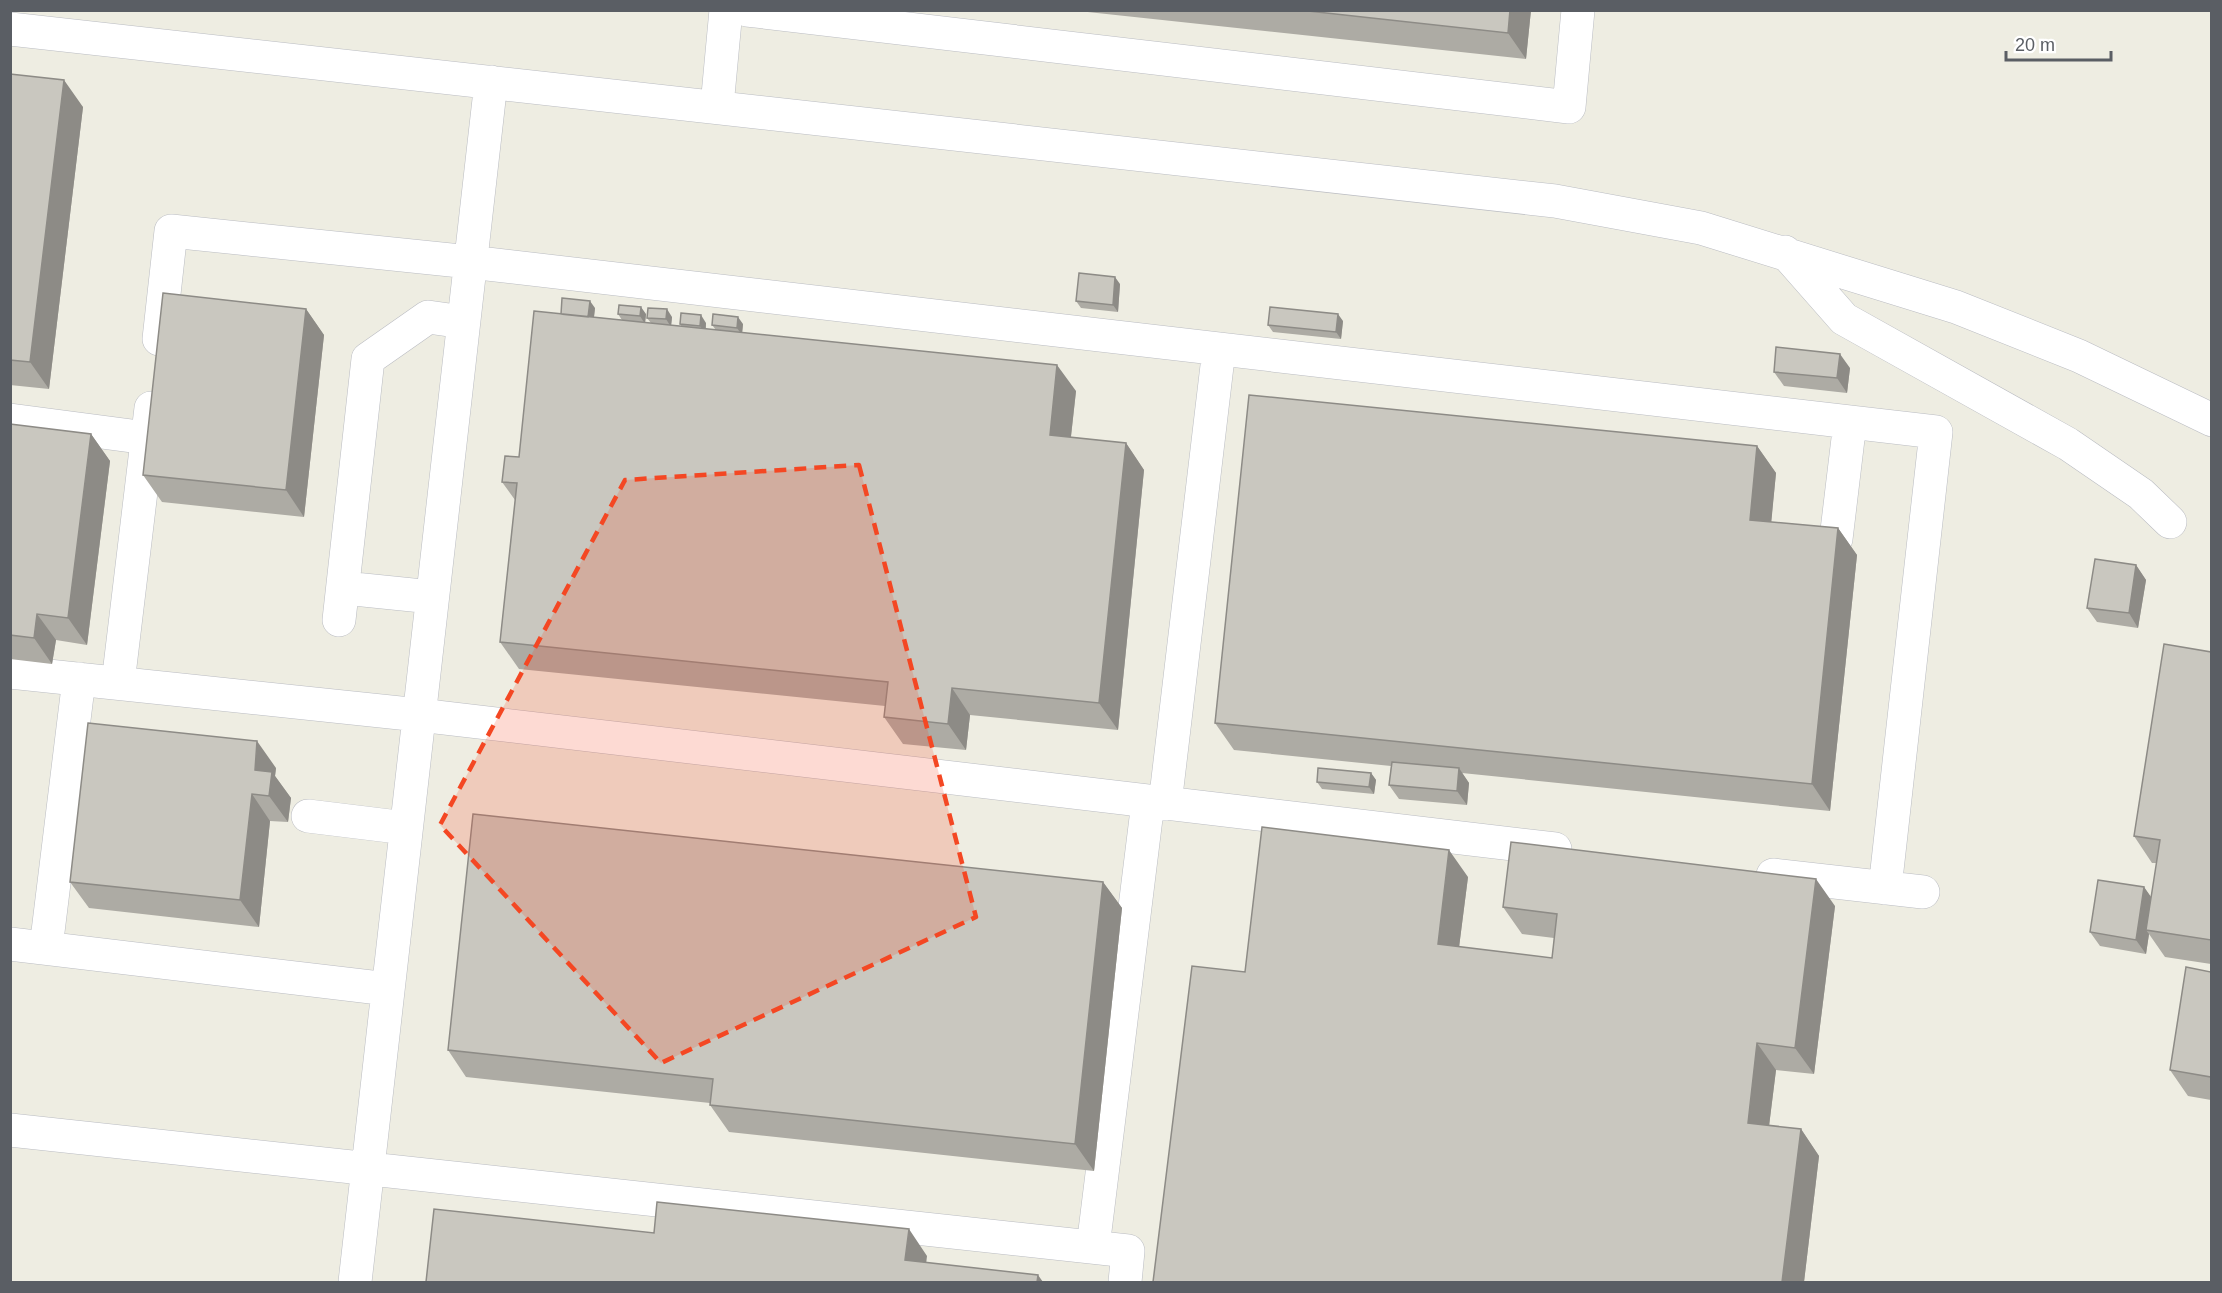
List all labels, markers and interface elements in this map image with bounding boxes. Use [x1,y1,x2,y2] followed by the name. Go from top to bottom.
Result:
[2006,24,2111,62] scale bar
[2015,35,2055,55] text: 20 m

